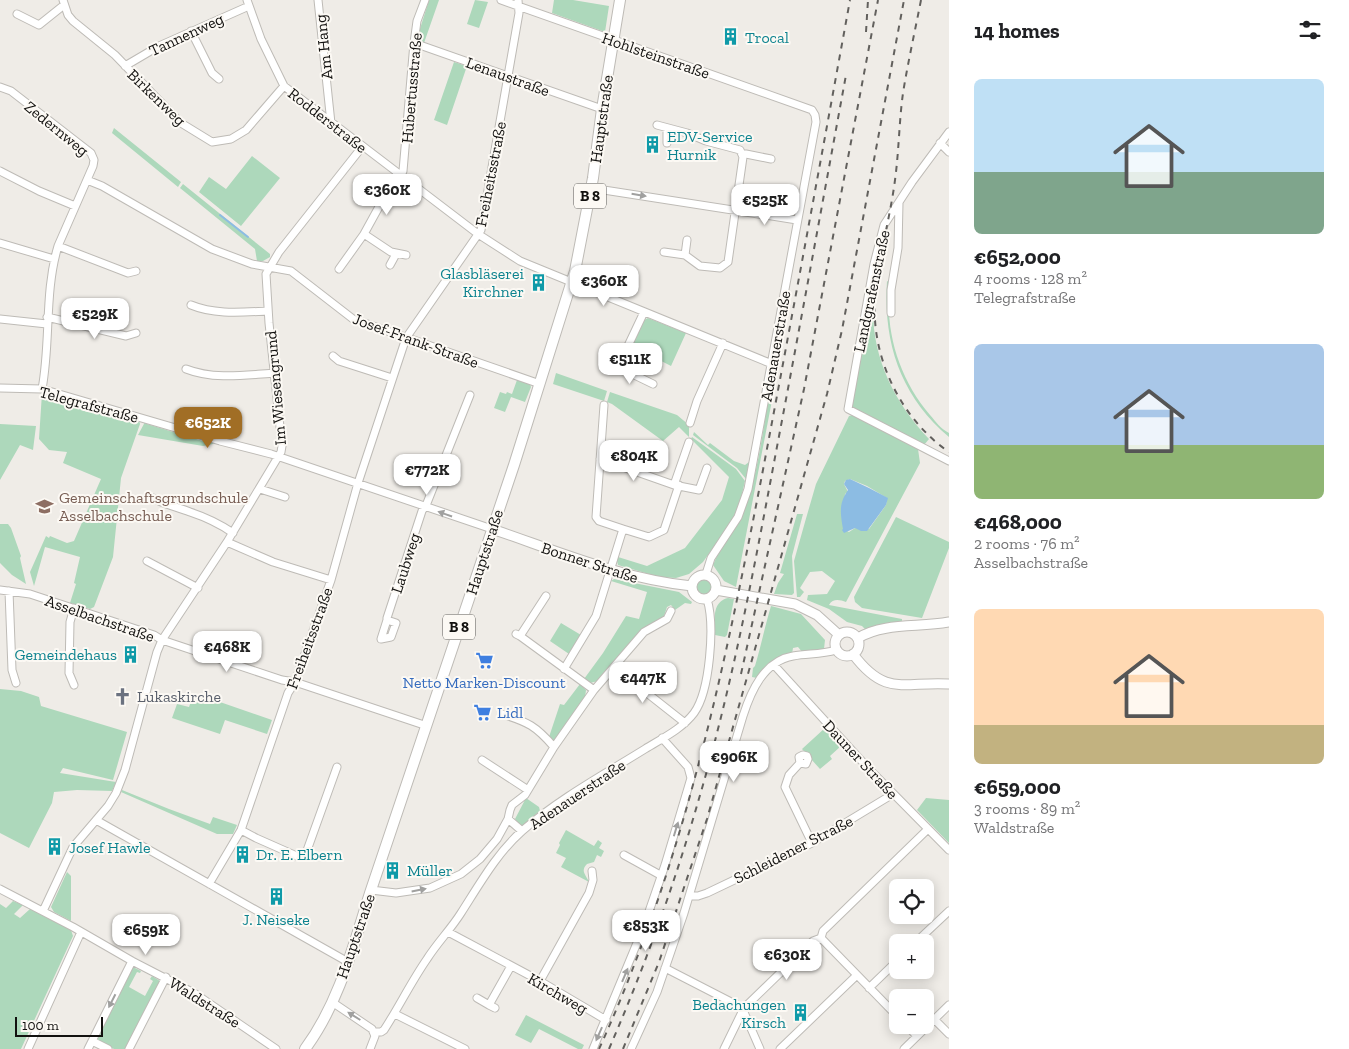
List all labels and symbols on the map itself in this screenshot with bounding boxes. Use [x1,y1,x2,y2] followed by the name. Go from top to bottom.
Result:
[146,9,227,60] street label: Tannenweg
[311,13,336,80] street label: Am Hang
[721,27,741,47] building icon: Trocal
[600,28,712,83] street label: Hohlsteinstraße
[745,28,789,47] place label: Trocal
[397,32,426,144] street label: Hubertusstraße
[463,53,552,100] street label: Lenaustraße
[124,65,190,130] street label: Birkenweg
[586,74,617,164] street label: Hauptstraße
[284,84,371,157] street label: Rodderstraße
[21,97,93,160] street label: Zedernweg
[471,120,510,228] street label: Freiheitsstraße
[667,127,753,164] place label: EDV-Service Hurnik
[643,135,663,155] building icon: EDV-Service Hurnik
[352,174,422,216] pin: €360K
[574,184,606,208] road number: B 8
[730,184,800,226] pin: €525K
[632,192,648,200] one-way arrow
[849,228,894,354] street label: Landgrafenstraße
[440,264,525,301] place label: Glasbläserei Kirchner
[569,264,639,307] pin: €360K
[528,272,548,292] building icon: Glasbläserei Kirchner
[756,289,795,403] street label: Adenauerstraße
[60,298,130,340] pin: €529K
[350,309,481,372] street label: Josef-Frank-Straße
[261,330,290,446] street label: Im Wiesengrund
[595,342,665,385] pin: €511K
[37,382,141,427] street label: Telegrafstraße
[173,406,243,449] pin: €652K
[599,440,669,482] pin: €804K
[392,454,462,496] pin: €772K
[59,488,248,525] place label: Gemeinschaftsgrundschule Asselbachschule
[35,496,55,516] school or university icon: Gemeinschaftsgrundschule Asselbachschule
[462,507,507,597] street label: Hauptstraße
[438,509,453,517] one-way arrow
[387,530,424,596] street label: Laubweg
[539,538,641,587] street label: Bonner Straße
[282,585,337,692] street label: Freiheitsstraße
[43,591,157,646] street label: Asselbachstraße
[443,614,475,640] road number: B 8
[192,630,262,673] pin: €468K
[121,644,141,664] building icon: Gemeindehaus
[14,645,117,664] place label: Gemeindehaus
[474,650,494,670] supermarket icon: Netto Marken-Discount
[608,662,678,704] pin: €447K
[402,673,566,692] place label: Netto Marken-Discount
[113,686,133,706] church icon: Lukaskirche
[137,687,221,706] place label: Lukaskirche
[473,702,493,722] supermarket icon: Lidl
[497,703,523,722] place label: Lidl
[819,716,902,803] street label: Dauner Straße
[699,740,769,783] pin: €906K
[526,755,629,834] street label: Adenauerstraße
[731,811,856,888] street label: Schleidener Straße
[672,822,680,837] one-way arrow
[45,837,65,857] building icon: Josef Hawle
[69,838,151,857] place label: Josef Hawle
[232,844,252,864] building icon: Dr. E. Elbern
[256,845,343,864] place label: Dr. E. Elbern
[383,860,403,880] building icon: Müller
[407,861,453,880] place label: Müller
[412,886,427,894] one-way arrow
[266,887,286,907] building icon: J. Neiseke
[332,891,379,981] street label: Hauptstraße
[242,910,310,929] place label: J. Neiseke
[611,910,681,952] pin: €853K
[111,914,181,956] pin: €659K
[752,938,822,981] pin: €630K
[621,968,629,982] one-way arrow
[524,969,591,1018] street label: Kirchweg
[166,973,244,1032] street label: Waldstraße
[108,994,116,1008] one-way arrow
[692,995,787,1032] place label: Bedachungen Kirsch
[790,1003,810,1023] building icon: Bedachungen Kirsch
[347,1012,360,1021] one-way arrow
[15,1014,102,1037] scale bar
[595,1027,603,1041] one-way arrow

